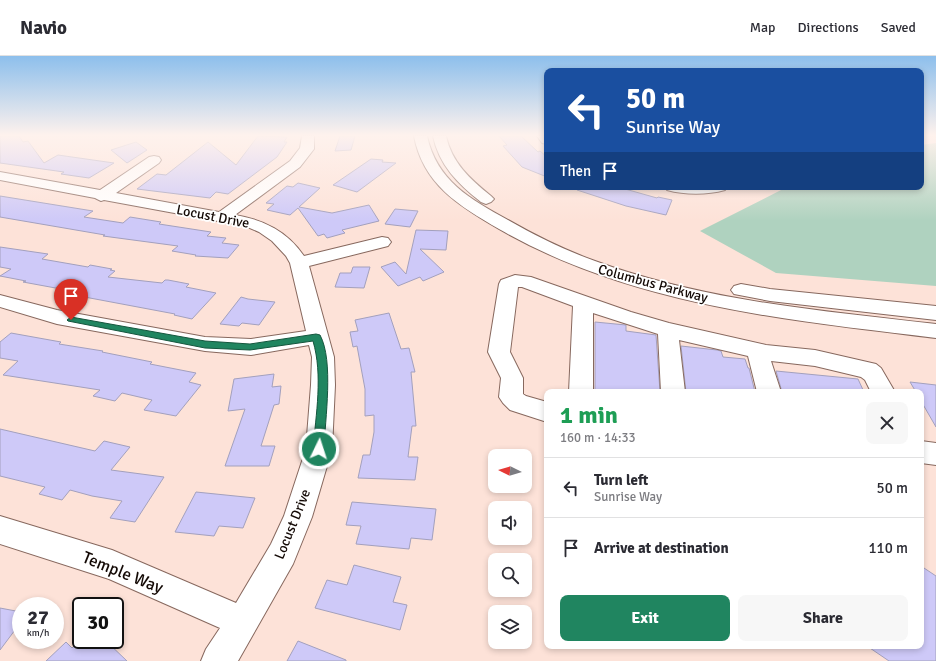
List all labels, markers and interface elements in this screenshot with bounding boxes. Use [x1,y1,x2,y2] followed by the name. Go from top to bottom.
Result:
[20,16,67,40] text: Navio
[750,19,776,36] text: Map
[798,19,859,36] text: Directions
[881,19,916,36] text: Saved
[626,82,685,116] text: 50 m
[560,84,612,136] icon: left
[626,116,720,138] text: Sunrise Way
[599,160,621,182] icon: arrive
[560,162,591,180] text: Then
[175,201,251,232] street label: Locust Drive
[596,261,710,306] street label: Columbus Parkway
[54,279,88,320] pin
[60,285,82,307] icon: arrive
[560,400,618,430] text: 1 min
[866,402,908,444] button: close
[298,428,340,470] position arrow
[560,430,636,446] text: 160 m · 14:33
[488,449,532,493] north arrow
[488,449,532,649] map controls
[594,471,648,489] text: Turn left
[560,477,582,499] icon: left
[877,479,908,497] text: 50 m
[271,487,314,562] street label: Locust Drive
[594,489,662,505] text: Sunrise Way
[488,501,532,545] button: sound
[560,537,582,559] icon: arrive
[594,539,729,557] text: Arrive at destination
[868,539,908,557] text: 110 m
[79,547,166,598] street label: Temple Way
[488,553,532,597] button: search
[560,595,730,641] button: Exit
[738,595,908,641] button: Share
[72,597,124,649] speed limit sign: 30
[27,605,49,630] text: 27
[488,605,532,649] button: layers
[27,627,49,639] text: km/h

